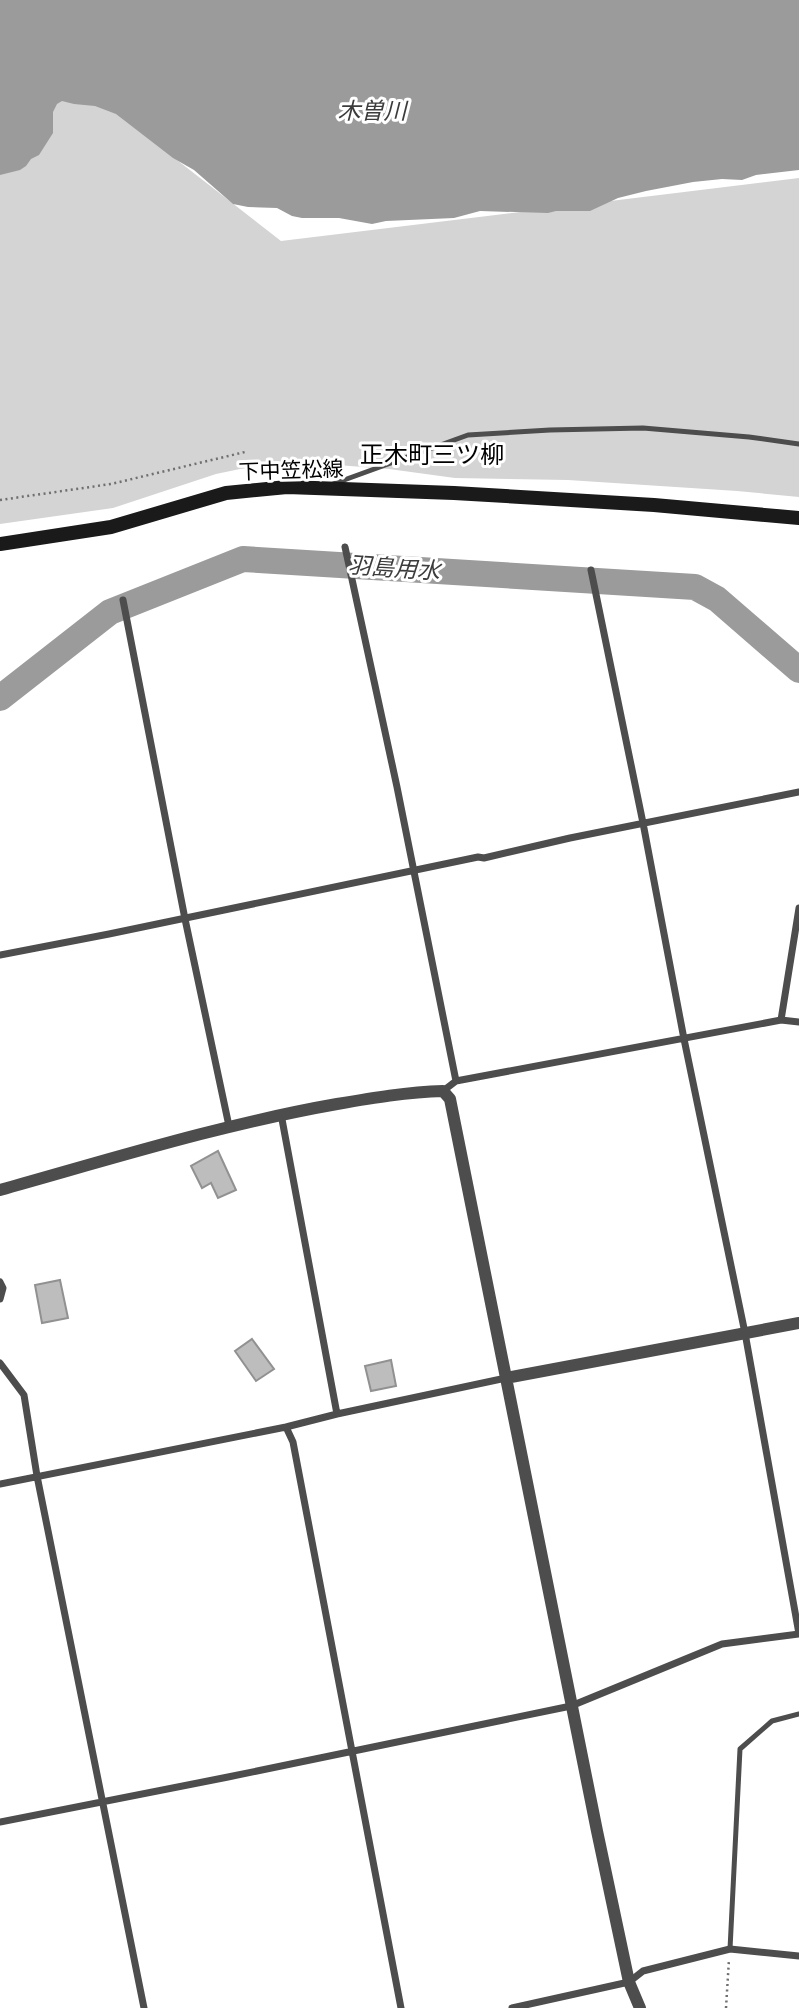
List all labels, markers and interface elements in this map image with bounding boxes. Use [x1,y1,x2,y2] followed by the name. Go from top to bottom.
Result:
[338,96,410,126] water label: 木曽川
[360,439,504,470] district label: 正木町三ツ柳
[238,455,344,485] street label: 下中笠松線
[347,550,444,586] water label: 羽島用水

